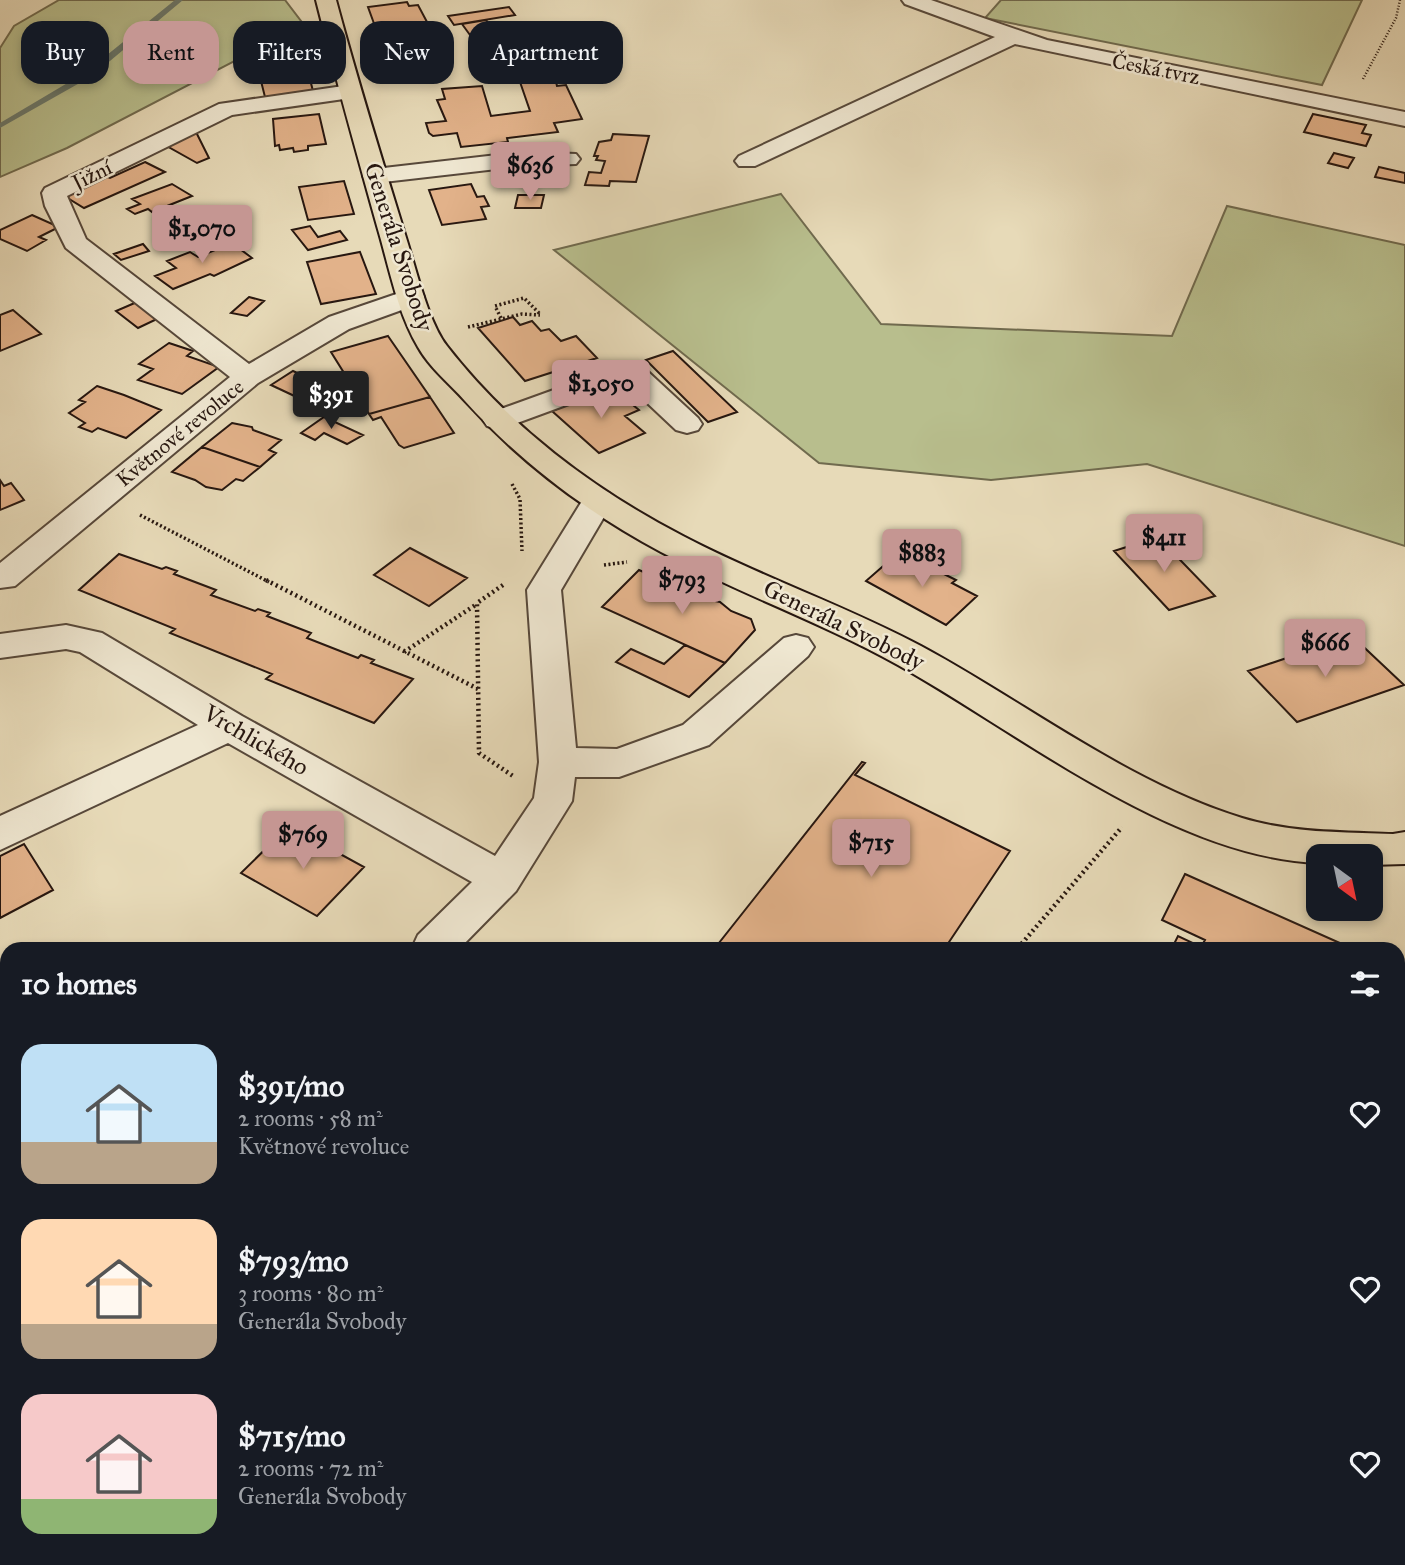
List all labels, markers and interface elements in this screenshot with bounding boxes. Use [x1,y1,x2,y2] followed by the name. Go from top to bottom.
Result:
[21,21,109,84] chip: Buy
[123,21,219,84] chip: Rent
[233,21,346,84] chip: Filters
[360,21,454,84] chip: New
[468,21,623,84] chip: Apartment
[1110,48,1202,90] street label: Česká tvrz
[489,142,571,202] pin: $636
[507,151,553,179] text: $636
[66,154,117,197] street label: Jižní
[358,159,441,336] street label: Generála Svobody
[145,205,259,265] pin: $1,070
[168,214,236,242] text: $1,070
[544,360,658,420] pin: $1,050
[568,369,634,397] text: $1,050
[290,372,372,431] pin: $391
[111,373,249,492] street label: Květnové revoluce
[309,380,353,408] text: $391
[1123,514,1205,574] pin: $411
[1142,523,1186,551] text: $411
[881,530,963,589] pin: $883
[898,538,946,566] text: $883
[641,556,723,616] pin: $793
[658,565,706,593] text: $793
[758,573,930,677] street label: Generála Svobody
[1284,620,1366,679] pin: $666
[1300,628,1350,656] text: $666
[197,697,314,782] street label: Vrchlického
[262,812,344,871] pin: $769
[278,820,328,848] text: $769
[830,820,912,879] pin: $715
[848,828,894,856] text: $715
[1306,844,1382,920] north arrow
[1306,844,1383,921] map controls
[1346,965,1384,1003] icon: filters
[21,966,137,1002] text: 10 homes
[238,1068,344,1104] text: $391/mo
[77,1072,161,1156] icon: home
[1346,1095,1384,1133] icon: heart
[238,1104,383,1132] text: 2 rooms · 58 m²
[238,1132,409,1160] text: Květnové revoluce
[238,1243,349,1279] text: $793/mo
[77,1247,161,1331] icon: home
[1346,1270,1384,1308] icon: heart
[238,1279,383,1307] text: 3 rooms · 80 m²
[238,1307,406,1335] text: Generála Svobody
[238,1418,346,1454] text: $715/mo
[77,1422,161,1506] icon: home
[1346,1445,1384,1483] icon: heart
[238,1454,383,1482] text: 2 rooms · 72 m²
[238,1482,406,1510] text: Generála Svobody

